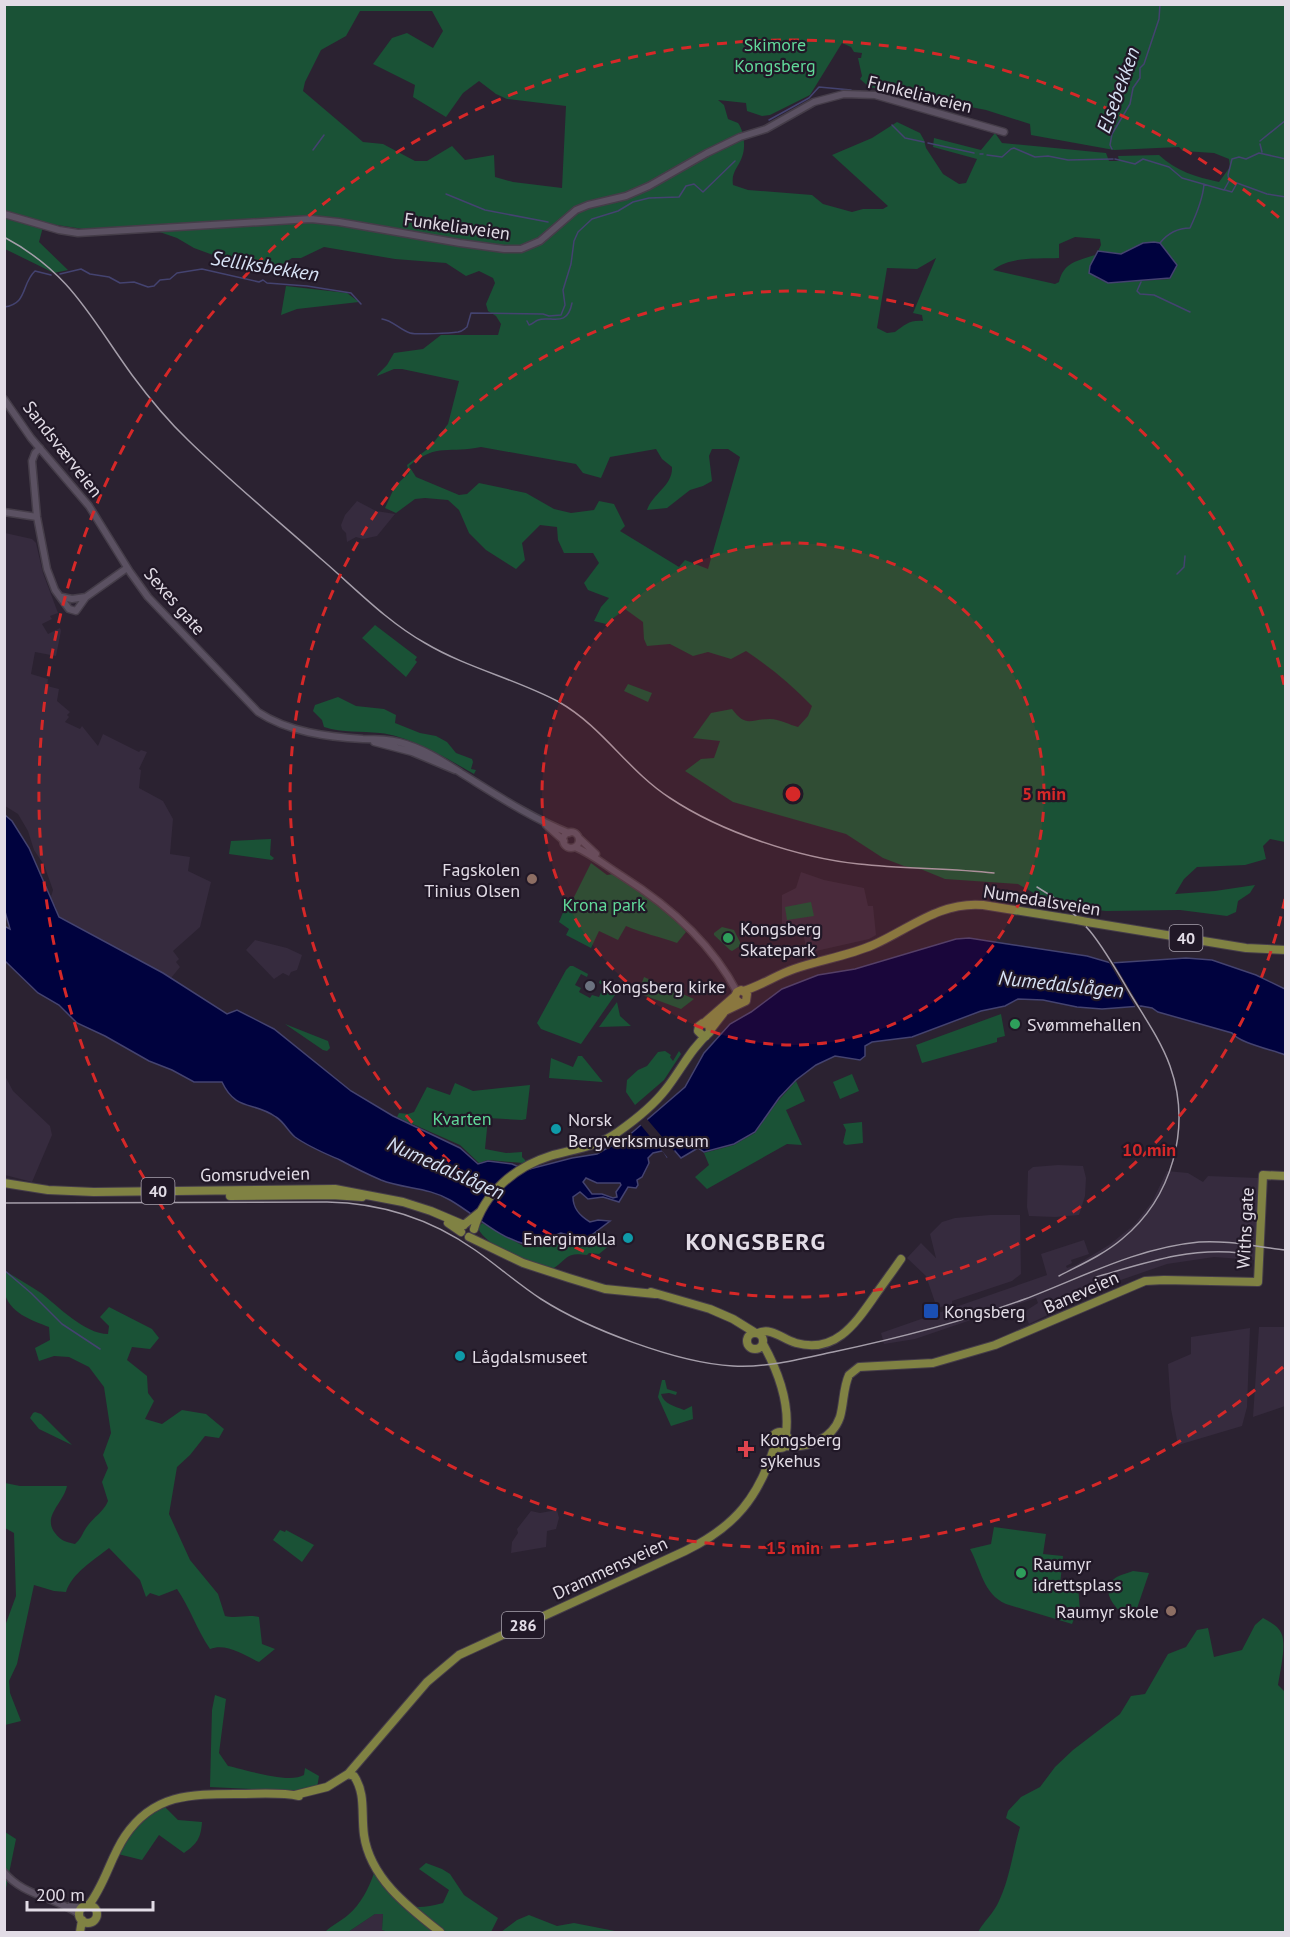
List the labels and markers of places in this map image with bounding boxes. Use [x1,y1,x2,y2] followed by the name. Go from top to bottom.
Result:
[783,784,803,804] centre of rings
[424,858,520,902] place label: Fagskolen Tinius Olsen
[525,872,539,886] marker: Fagskolen Tinius Olsen
[740,917,822,961] place label: Kongsberg Skatepark
[721,931,735,945] marker: Kongsberg Skatepark
[602,975,725,998] place label: Kongsberg kirke
[583,979,597,993] marker: Kongsberg kirke
[1027,1013,1141,1036] place label: Svømmehallen
[1008,1017,1022,1031] marker: Svømmehallen
[568,1108,709,1152] place label: Norsk Bergverksmuseum
[549,1122,563,1136] marker: Norsk Bergverksmuseum
[523,1227,616,1250] place label: Energimølla
[621,1231,635,1245] marker: Energimølla
[944,1300,1026,1323] place label: Kongsberg
[922,1302,940,1320] marker: Kongsberg
[472,1345,587,1368] place label: Lågdalsmuseet
[453,1349,467,1363] marker: Lågdalsmuseet
[760,1428,842,1472] place label: Kongsberg sykehus
[737,1440,755,1458] marker: Kongsberg sykehus
[1033,1552,1122,1596] place label: Raumyr idrettsplass
[1014,1566,1028,1580] marker: Raumyr idrettsplass
[1056,1600,1159,1623] place label: Raumyr skole
[1164,1604,1178,1618] marker: Raumyr skole

